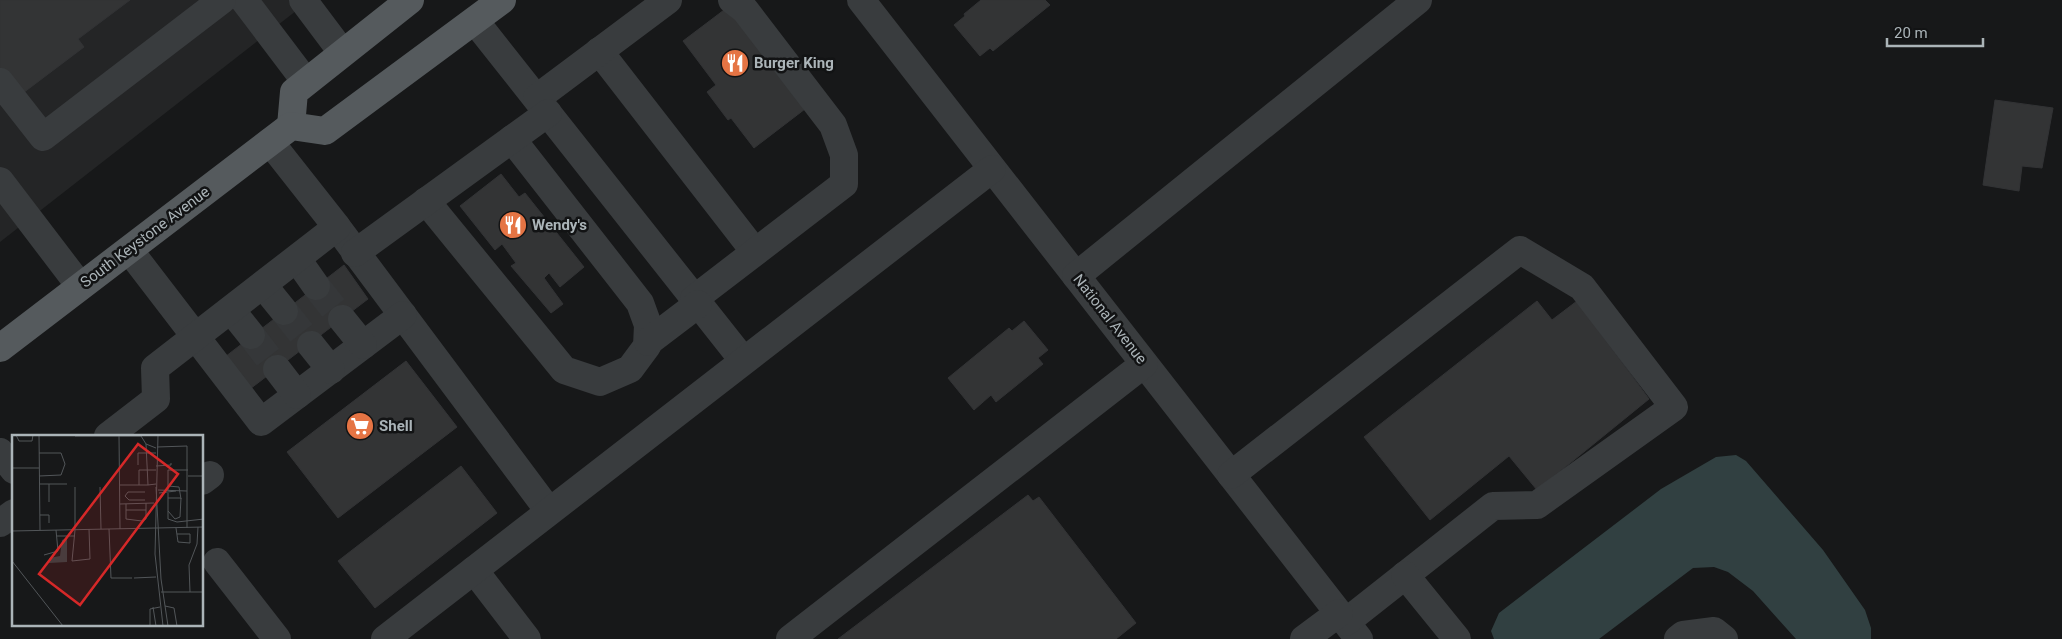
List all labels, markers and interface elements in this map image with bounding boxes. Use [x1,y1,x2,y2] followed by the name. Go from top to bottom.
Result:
[1887,15,1983,47] scale bar
[1894,24,1928,42] text: 20 m
[720,48,750,78] restaurant icon: Burger King
[754,54,834,72] place label: Burger King
[77,183,213,291] street label: South Keystone Avenue
[498,210,528,240] restaurant icon: Wendy's
[532,216,587,234] place label: Wendy's
[1069,271,1151,367] street label: National Avenue
[345,411,375,441] supermarket icon: Shell
[379,417,413,435] place label: Shell
[12,435,204,626] inset map

